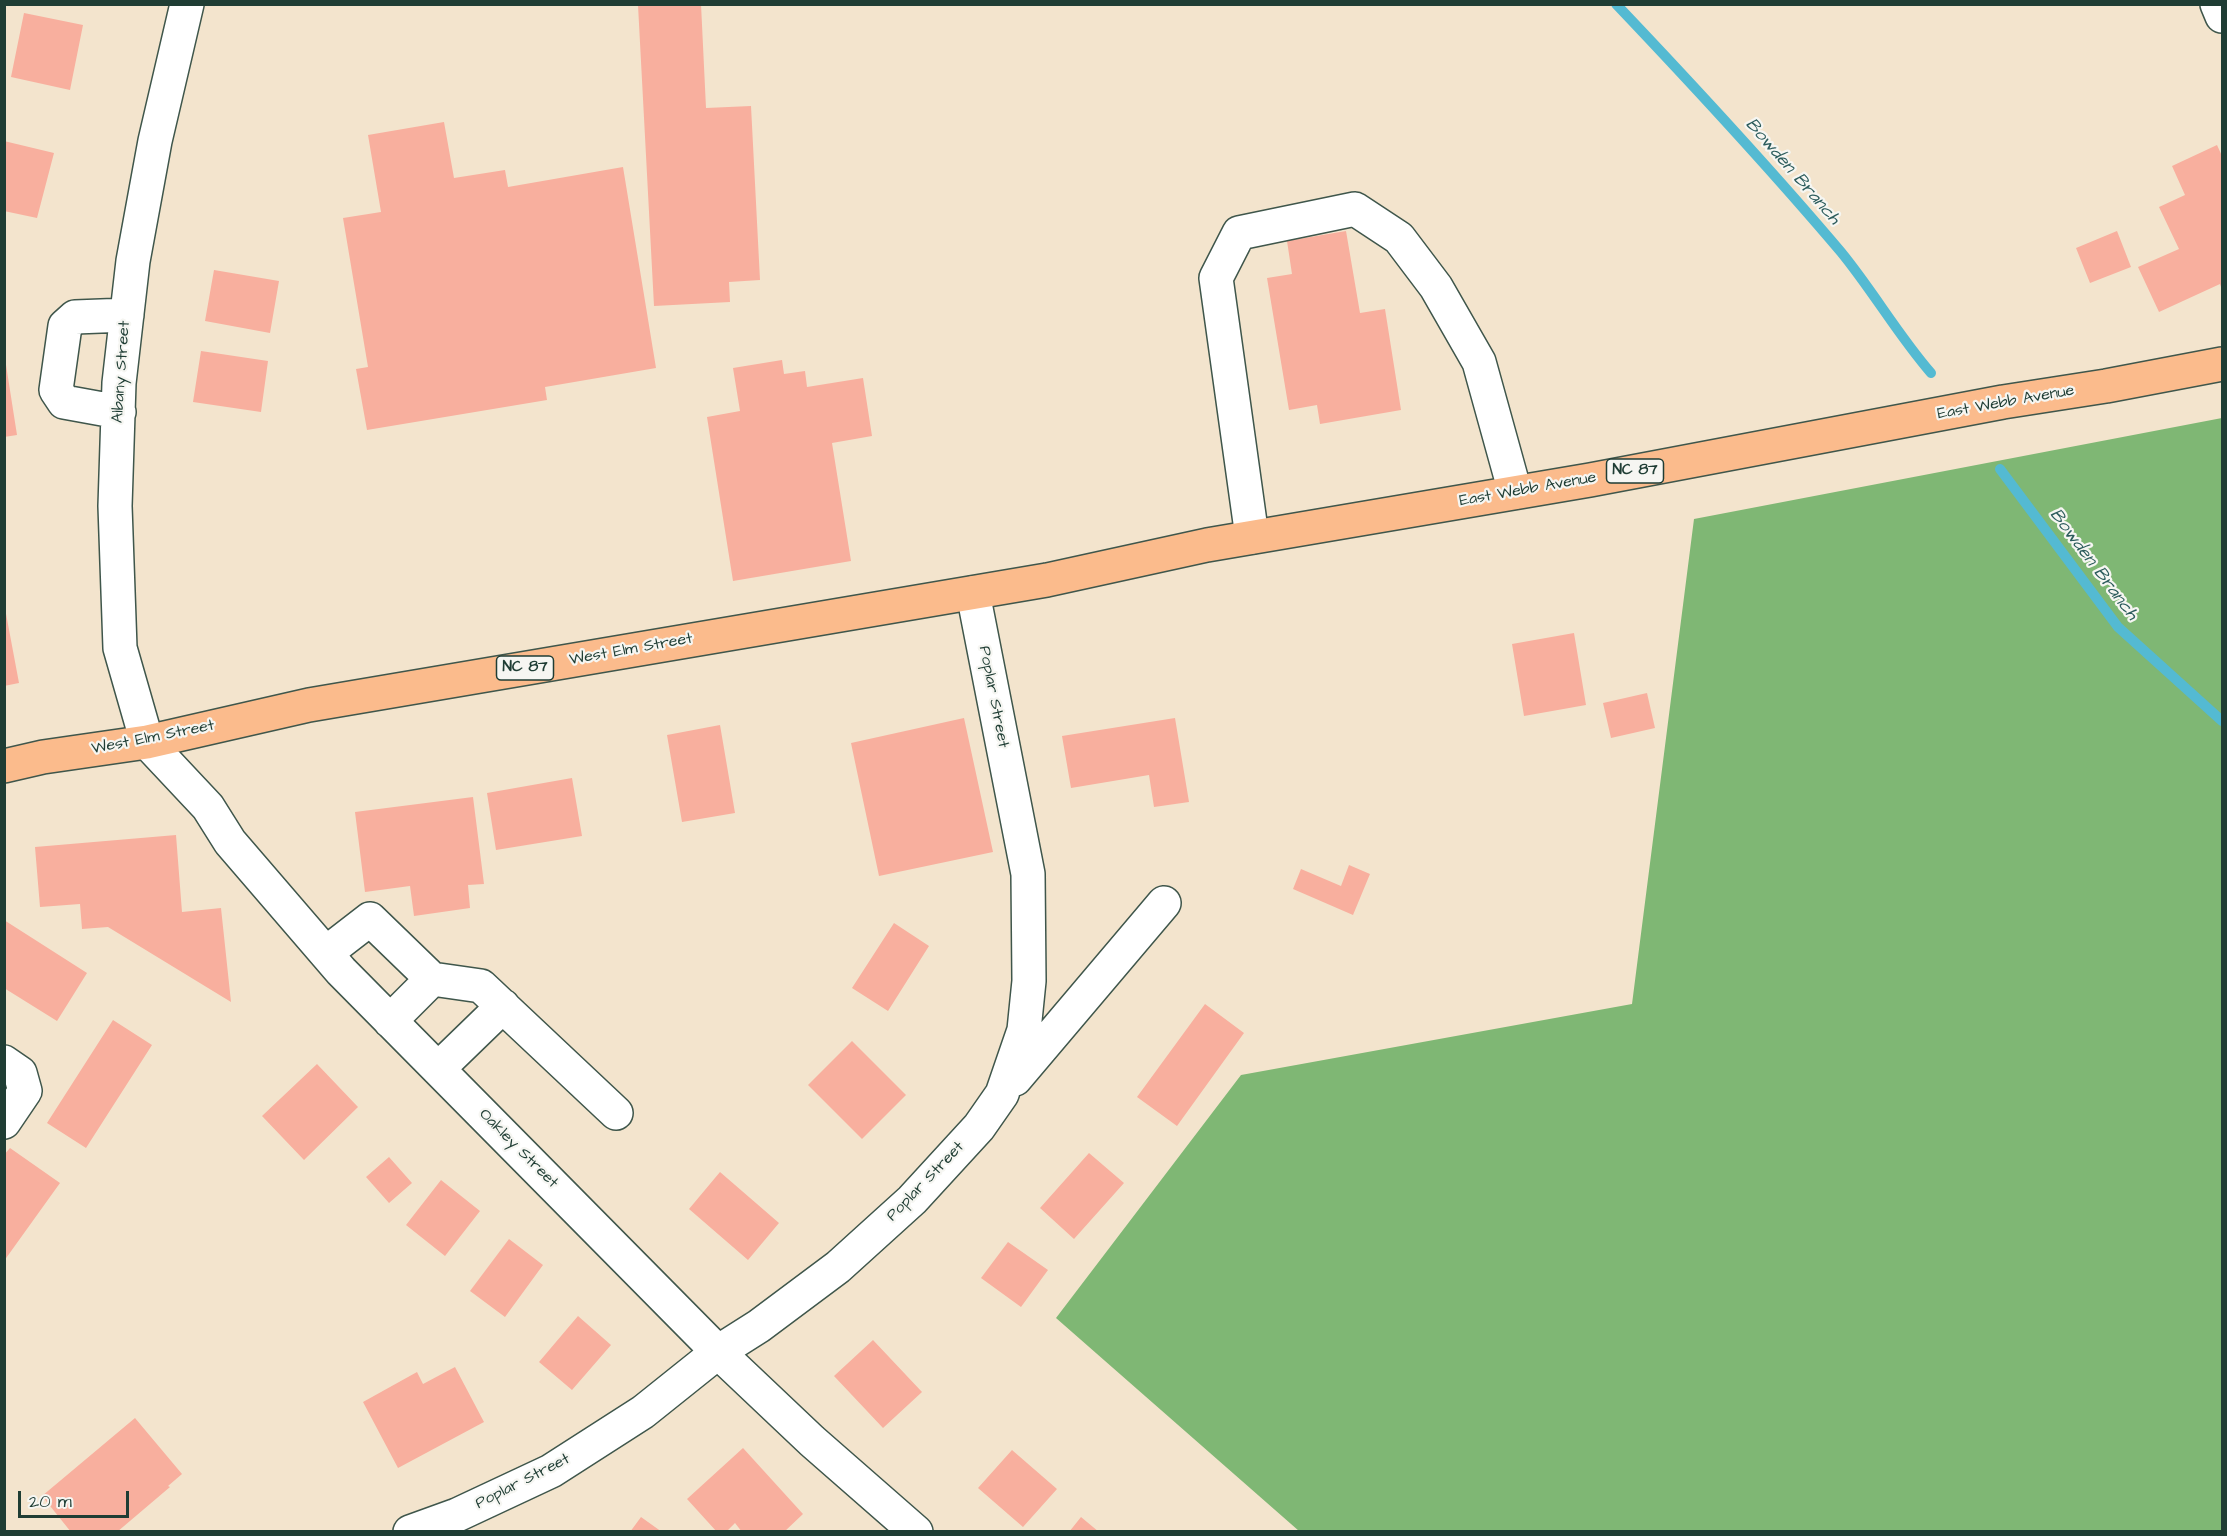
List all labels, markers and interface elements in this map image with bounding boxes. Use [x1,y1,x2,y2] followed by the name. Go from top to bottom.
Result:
[1740,114,1844,230] water label: Bowden Branch
[109,320,135,424] street label: Albany Street
[1936,382,2076,424] street label: East Webb Avenue
[1606,459,1664,483] road number: NC 87
[1458,469,1598,511] street label: East Webb Avenue
[2044,505,2142,625] water label: Bowden Branch
[568,630,694,670] street label: West Elm Street
[974,644,1012,750] street label: Poplar Street
[496,656,554,680] road number: NC 87
[90,717,216,759] street label: West Elm Street
[474,1105,562,1193] street label: Oakley Street
[883,1138,969,1226] street label: Poplar Street
[473,1450,573,1514] street label: Poplar Street
[21,1479,132,1517] scale bar
[29,1489,72,1514] text: 20 m

